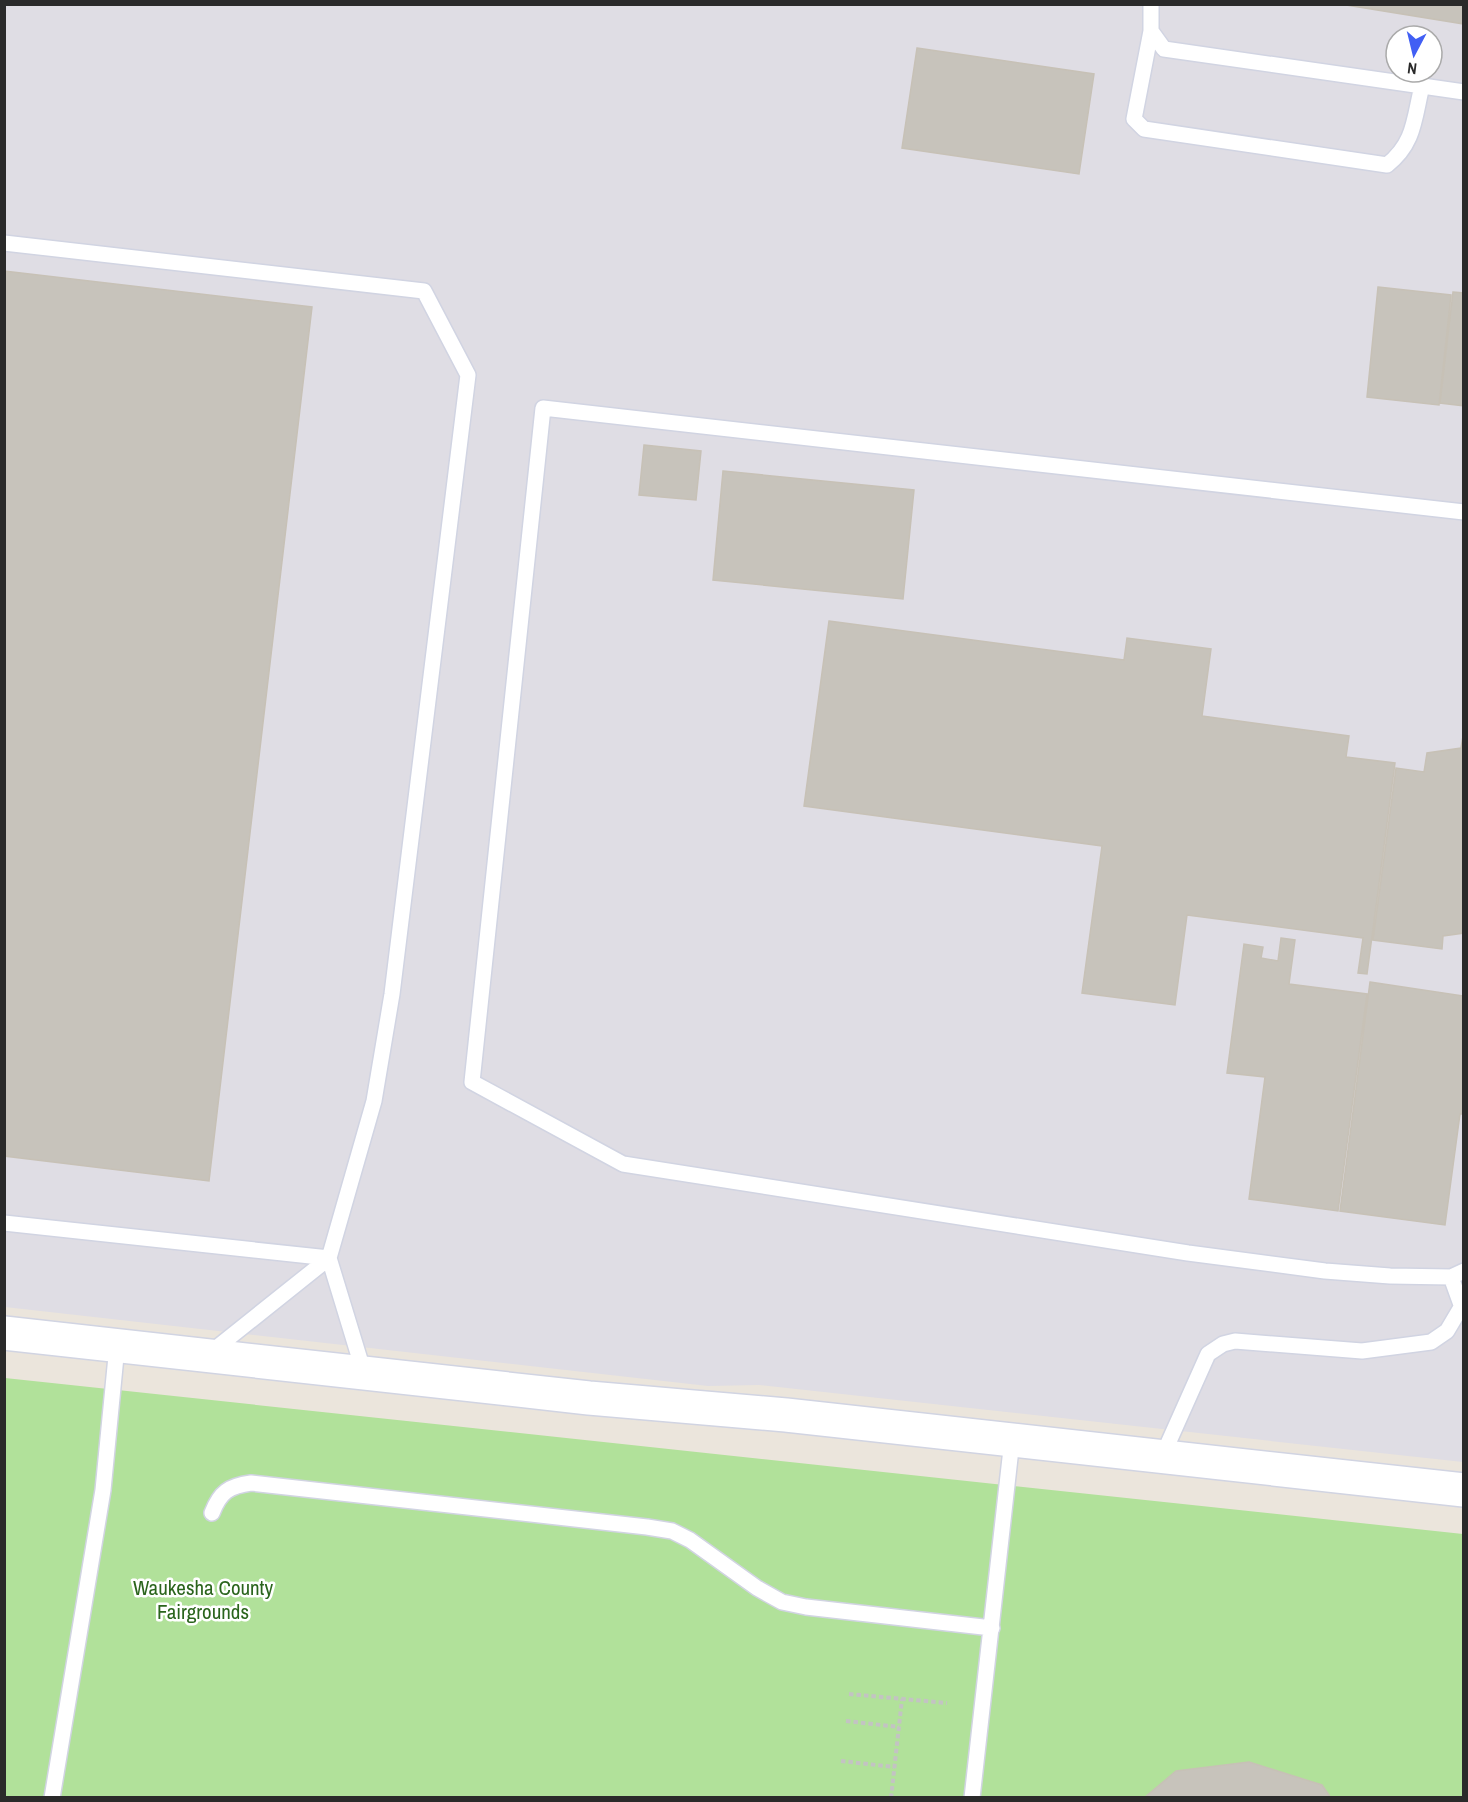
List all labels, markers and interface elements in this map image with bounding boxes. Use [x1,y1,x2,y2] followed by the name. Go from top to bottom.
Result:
[1384,24,1444,84] north arrow
[1406,57,1418,80] text: N
[133,1573,273,1626] park label: Waukesha County Fairgrounds

